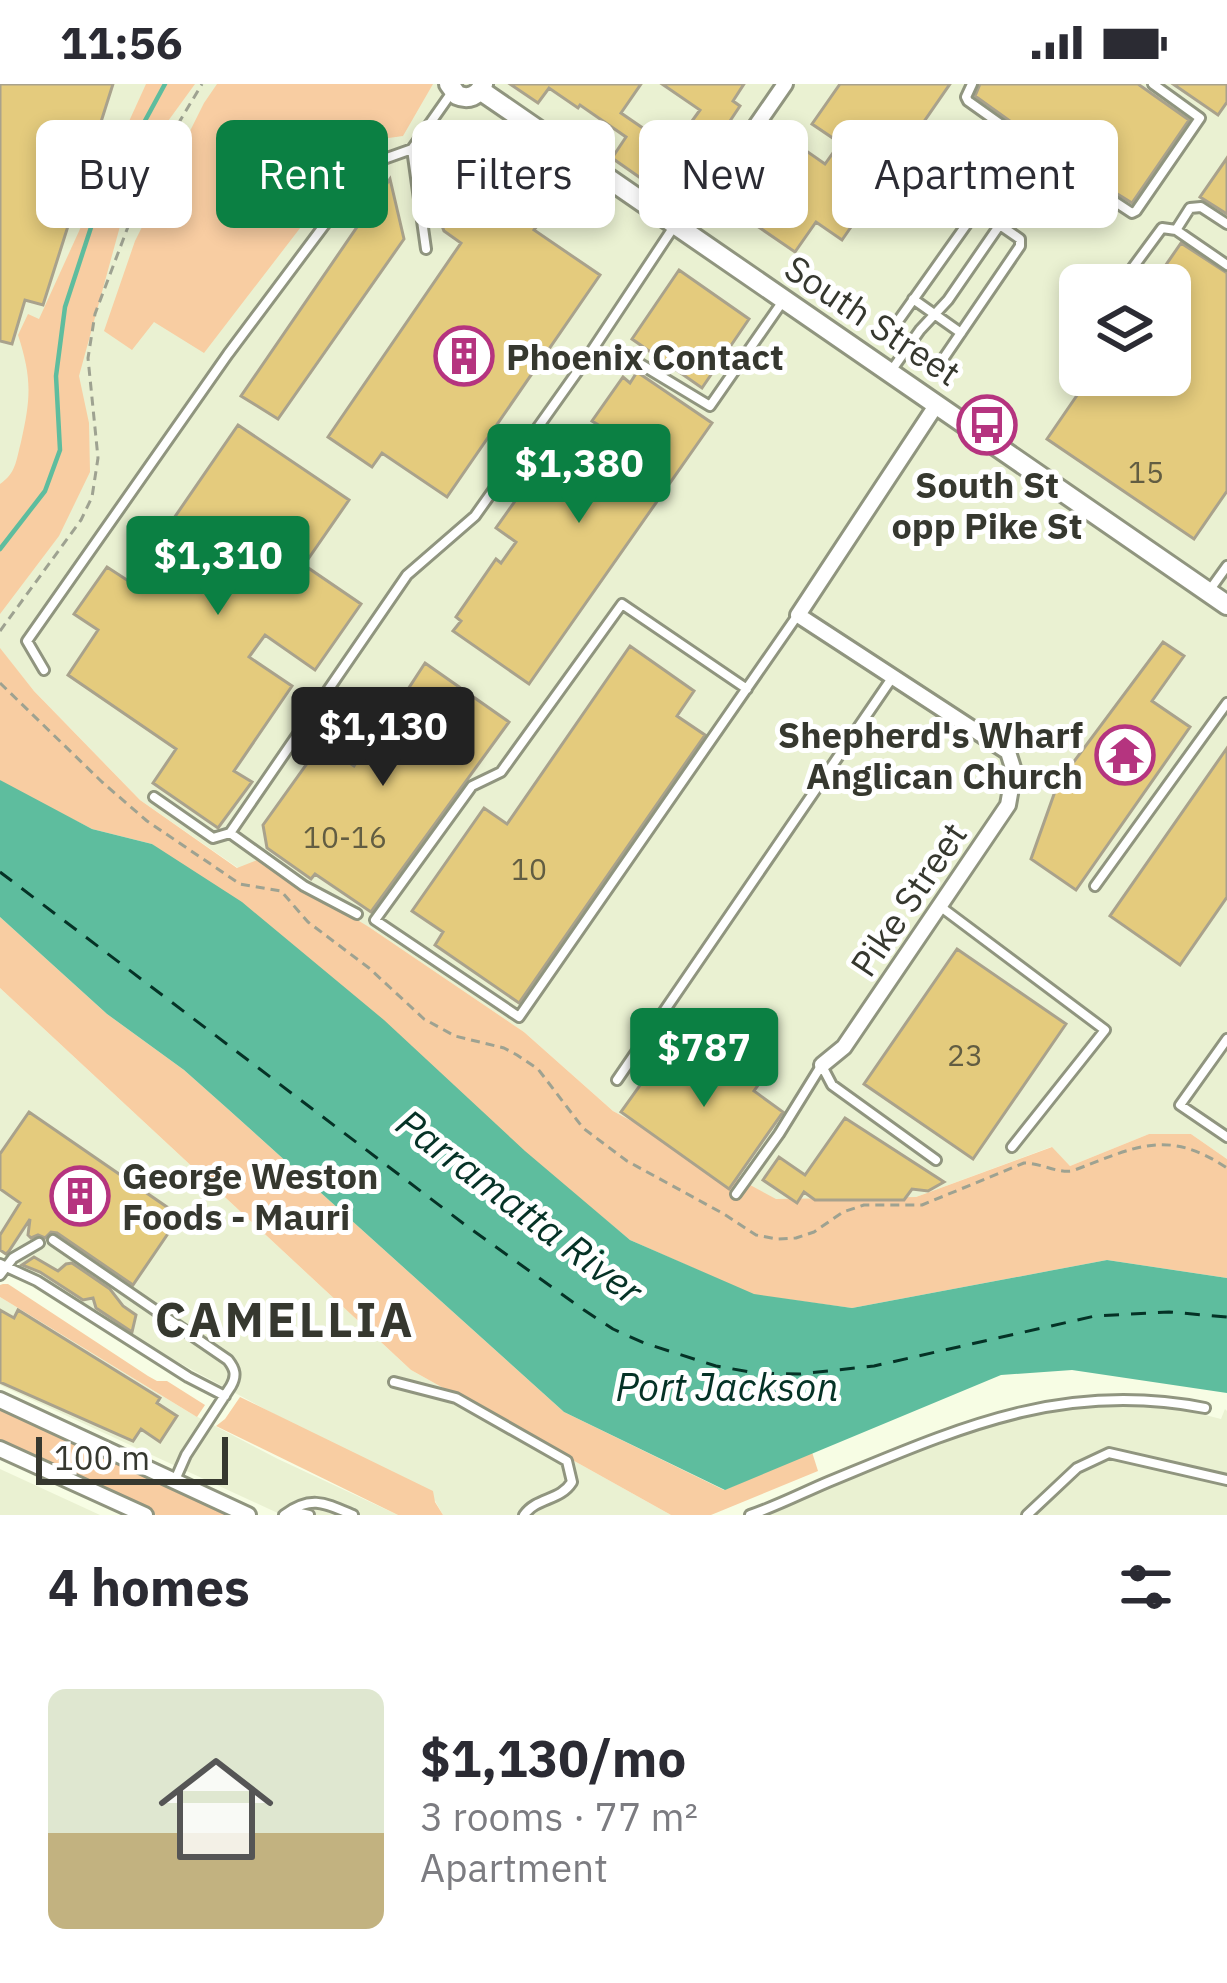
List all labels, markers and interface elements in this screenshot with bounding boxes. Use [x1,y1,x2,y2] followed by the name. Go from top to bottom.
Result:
[60,13,183,71] text: 11:56
[36,120,192,228] chip: Buy
[216,120,388,228] chip: Rent
[412,120,615,228] chip: Filters
[639,120,808,228] chip: New
[832,120,1118,228] chip: Apartment
[776,244,970,396] street label: South Street
[1059,264,1191,396] map controls
[1059,264,1191,396] button: layers
[433,325,495,387] building icon: Phoenix Contact
[506,333,784,380] place label: Phoenix Contact
[956,394,1018,456] bus stop icon: South St opp Pike St
[481,424,677,526] pin: $1,380
[514,437,644,488] text: $1,380
[1128,452,1164,491] house number: 15
[891,461,1083,549] place label: South St opp Pike St
[120,516,316,618] pin: $1,310
[153,529,283,580] text: $1,310
[285,687,481,789] pin: $1,130
[318,700,448,751] text: $1,130
[778,711,1083,799] place label: Shepherd's Wharf Anglican Church
[1094,724,1156,786] temple icon: Shepherd's Wharf Anglican Church
[839,813,977,985] street label: Pike Street
[303,817,387,856] house number: 10-16
[511,849,547,888] house number: 10
[633,1008,775,1110] pin: $787
[657,1021,751,1072] text: $787
[947,1035,983,1074] house number: 23
[387,1097,655,1316] water label: Parramatta River
[122,1152,378,1240] place label: George Weston Foods - Mauri
[49,1165,111,1227] building icon: George Weston Foods - Mauri
[155,1288,415,1350] district label: CAMELLIA
[615,1361,839,1412] water label: Port Jackson
[36,1431,228,1484] scale bar
[54,1436,150,1479] text: 100 m
[48,1554,250,1620] text: 4 homes
[1113,1554,1179,1620] icon: filters
[420,1725,686,1791] text: $1,130/mo
[144,1737,288,1881] icon: home
[420,1791,698,1842] text: 3 rooms · 77 m²
[420,1842,608,1893] text: Apartment

